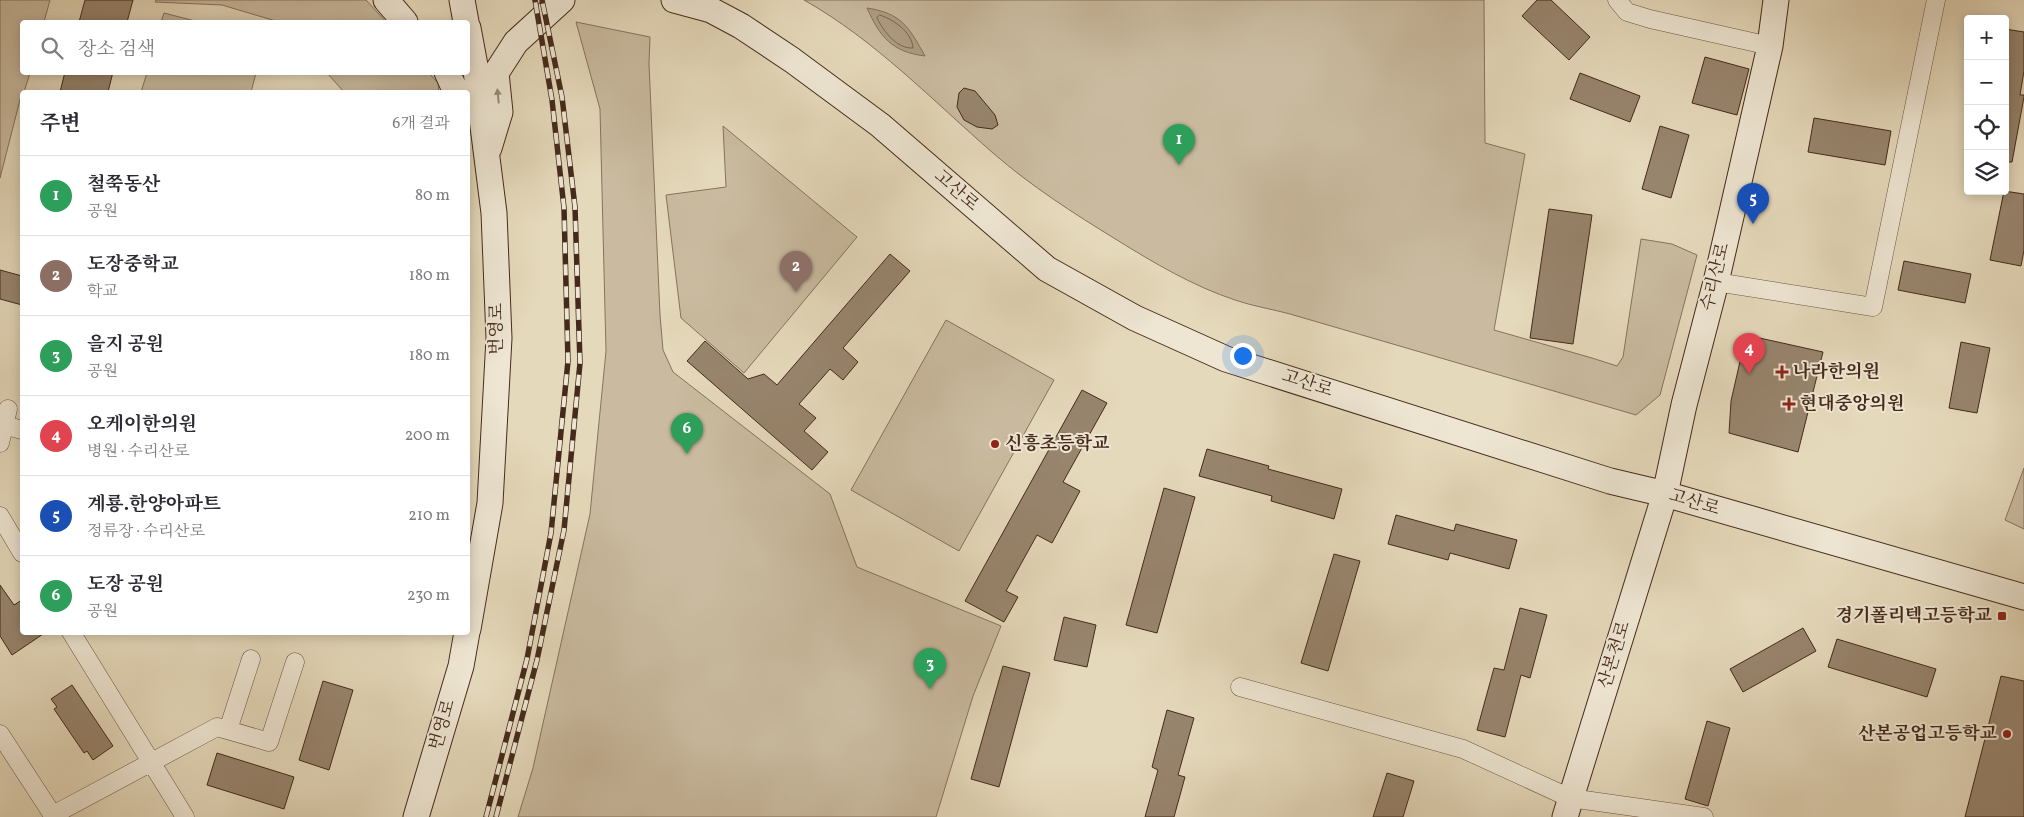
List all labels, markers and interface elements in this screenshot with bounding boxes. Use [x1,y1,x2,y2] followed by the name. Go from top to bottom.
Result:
[1964,15,2009,195] map controls
[1964,15,2009,60] button: +
[20,20,470,75] search box
[38,34,66,62] icon: search
[78,37,155,63] text: 장소 검색
[1964,60,2009,105] button: −
[494,87,502,103] one-way arrow
[1964,105,2009,150] button: locate
[40,110,81,139] text: 주변
[392,113,450,135] text: 6개 결과
[1163,124,1195,165] pin: 1
[1964,150,2009,195] button: layers
[928,164,984,218] street label: 고산로
[87,172,160,198] text: 철쭉동산
[1737,183,1769,224] pin: 5
[53,185,59,207] text: 1
[415,185,450,207] text: 80 m
[87,201,118,223] text: 공원
[1695,240,1737,314] street label: 수리산로
[780,251,812,292] pin: 2
[87,252,179,278] text: 도장중학교
[52,265,60,287] text: 2
[409,265,450,287] text: 180 m
[87,281,118,303] text: 학교
[485,303,510,355] street label: 번영로
[87,332,164,358] text: 을지 공원
[1733,333,1765,374] pin: 4
[1230,343,1256,369] your location
[52,345,60,367] text: 3
[409,345,450,367] text: 180 m
[1793,360,1880,385] place label: 나라한의원
[87,361,118,383] text: 공원
[1278,364,1336,404] street label: 고산로
[1775,365,1789,379] marker: 나라한의원
[1800,392,1904,417] place label: 현대중앙의원
[1782,397,1796,411] marker: 현대중앙의원
[87,412,197,438] text: 오케이한의원
[671,413,703,454] pin: 6
[51,425,61,447] text: 4
[405,425,450,447] text: 200 m
[1005,432,1110,457] place label: 신흥초등학교
[989,438,1001,450] marker: 신흥초등학교
[87,441,189,463] text: 병원 · 수리산로
[1665,483,1723,523] street label: 고산로
[87,492,221,518] text: 계룡.한양아파트
[52,505,60,527] text: 5
[408,505,450,527] text: 210 m
[87,521,205,543] text: 정류장 · 수리산로
[87,572,164,598] text: 도장 공원
[52,585,60,607] text: 6
[407,585,450,607] text: 230 m
[87,601,118,623] text: 공원
[1836,604,1993,629] place label: 경기폴리텍고등학교
[1996,610,2008,622] marker: 경기폴리텍고등학교
[1593,618,1637,692] street label: 산본천로
[914,648,946,689] pin: 3
[424,696,462,754] street label: 번영로
[1858,722,1998,747] place label: 산본공업고등학교
[2001,728,2013,740] marker: 산본공업고등학교

